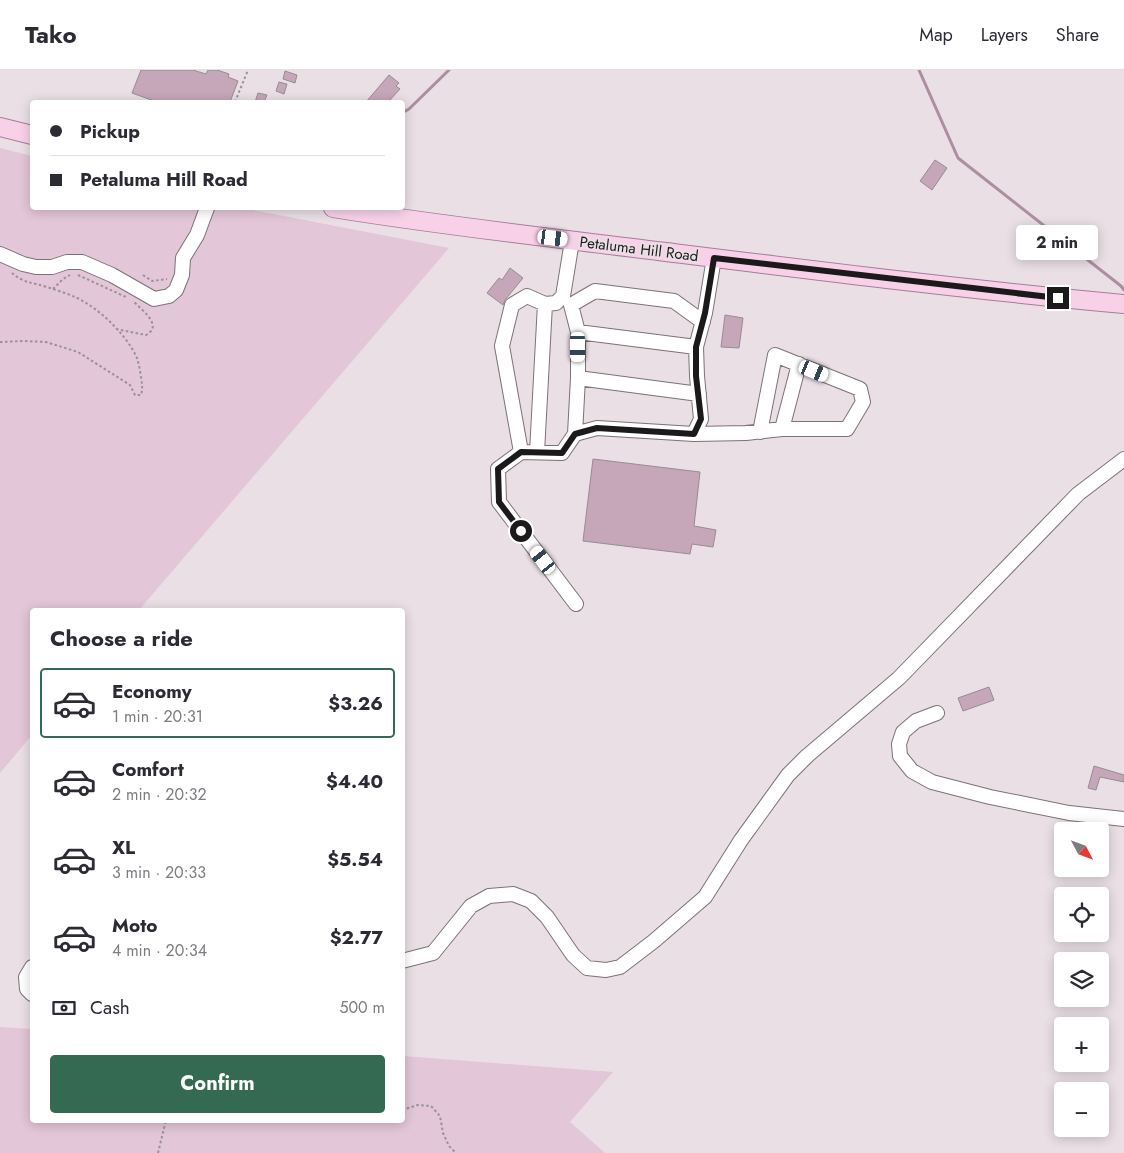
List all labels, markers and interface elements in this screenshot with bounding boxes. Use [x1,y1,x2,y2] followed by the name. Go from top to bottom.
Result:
[25,17,77,52] text: Tako
[919,22,953,48] text: Map
[981,22,1028,48] text: Layers
[1056,22,1099,48] text: Share
[80,118,140,145] text: Pickup
[80,166,248,193] text: Petaluma Hill Road
[1017,226,1099,260] callout: 2 min
[537,229,568,247] car
[578,231,700,267] street label: Petaluma Hill Road
[1036,231,1078,254] text: 2 min
[1047,287,1069,309] route end
[570,332,585,362] car
[797,358,830,384] car
[510,520,532,542] route start
[527,544,558,576] car
[50,622,193,654] text: Choose a ride
[112,678,192,705] text: Economy
[52,681,97,726] icon: car
[328,690,383,717] text: $3.26
[112,705,203,728] text: 1 min · 20:31
[112,756,184,783] text: Comfort
[52,759,97,804] icon: car
[326,768,383,795] text: $4.40
[112,783,207,806] text: 2 min · 20:32
[1054,822,1109,878] north arrow
[1054,822,1109,1137] map controls
[112,834,135,861] text: XL
[52,837,97,882] icon: car
[327,846,383,873] text: $5.54
[112,861,206,884] text: 3 min · 20:33
[1054,887,1109,942] button: locate
[112,912,157,939] text: Moto
[52,915,97,960] icon: car
[330,924,383,951] text: $2.77
[112,939,207,962] text: 4 min · 20:34
[1054,952,1109,1007] button: layers
[50,994,78,1022] icon: cash
[90,994,130,1021] text: Cash
[339,996,385,1019] text: 500 m
[1054,1017,1109,1072] button: +
[50,1055,385,1113] button: Confirm
[1054,1082,1109,1137] button: −

